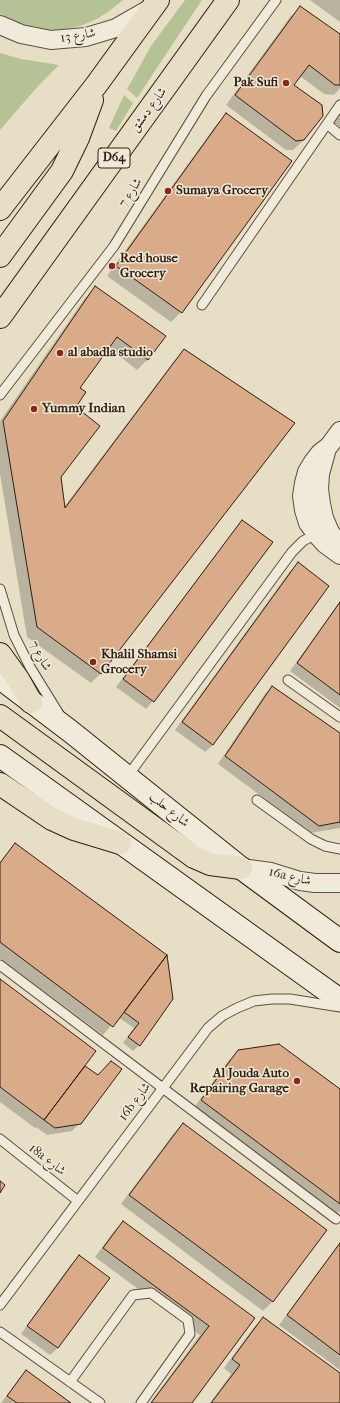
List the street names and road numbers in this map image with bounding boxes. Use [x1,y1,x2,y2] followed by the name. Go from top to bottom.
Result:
[59,26,97,46] street label: شارع 13
[128,85,170,135] street label: شارع دمشق
[98,148,130,168] road number: D64
[116,175,146,211] street label: شارع 7
[26,638,54,674] street label: شارع 7
[146,789,192,831] street label: شارع حلب
[267,865,313,889] street label: 16a شارع
[116,1080,154,1124] street label: 16b شارع
[25,1141,69,1179] street label: 18a شارع

